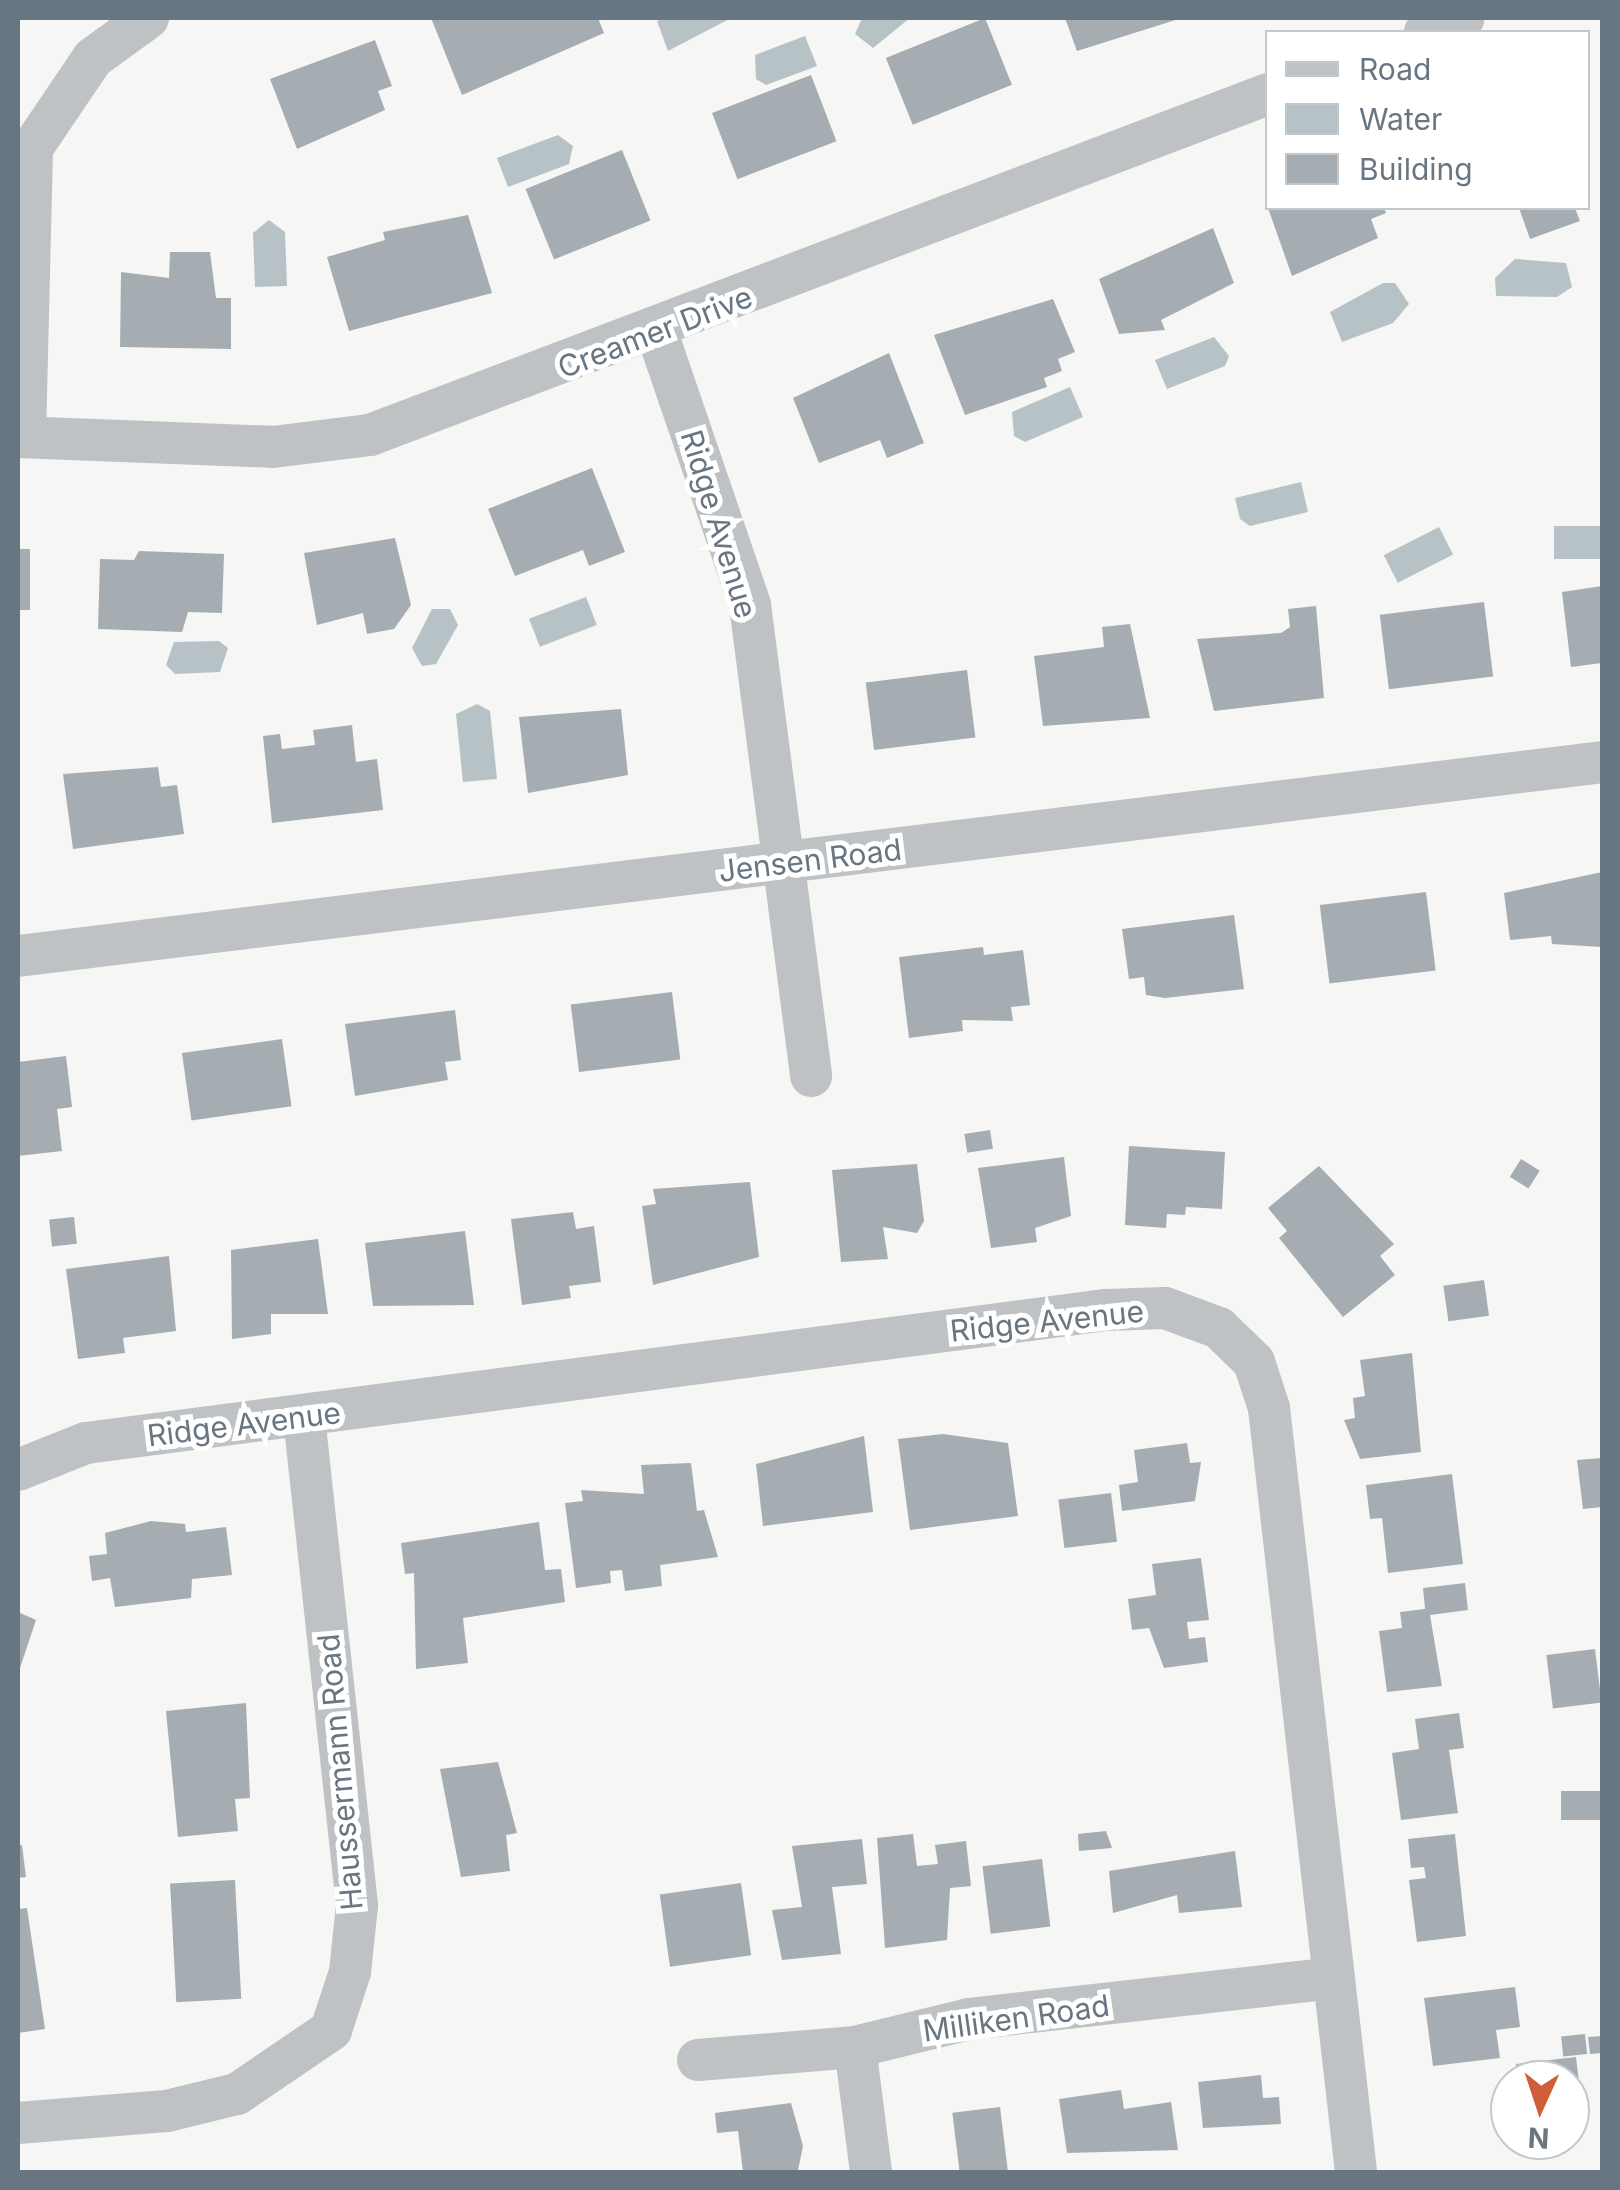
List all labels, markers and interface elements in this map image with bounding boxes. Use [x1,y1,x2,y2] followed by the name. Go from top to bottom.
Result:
[1265,30,1590,210] legend
[1359,51,1431,87] text: Road
[1359,101,1442,137] text: Water
[1359,151,1473,187] text: Building
[553,278,757,386] street label: Creamer Drive
[673,426,765,622] street label: Ridge Avenue
[716,831,904,889] street label: Jensen Road
[948,1293,1146,1349] street label: Ridge Avenue
[145,1394,343,1454] street label: Ridge Avenue
[310,1632,370,1912] street label: Haussermann Road
[920,1987,1112,2049] street label: Milliken Road
[1490,2060,1590,2160] north arrow
[1527,2120,1550,2155] text: N

